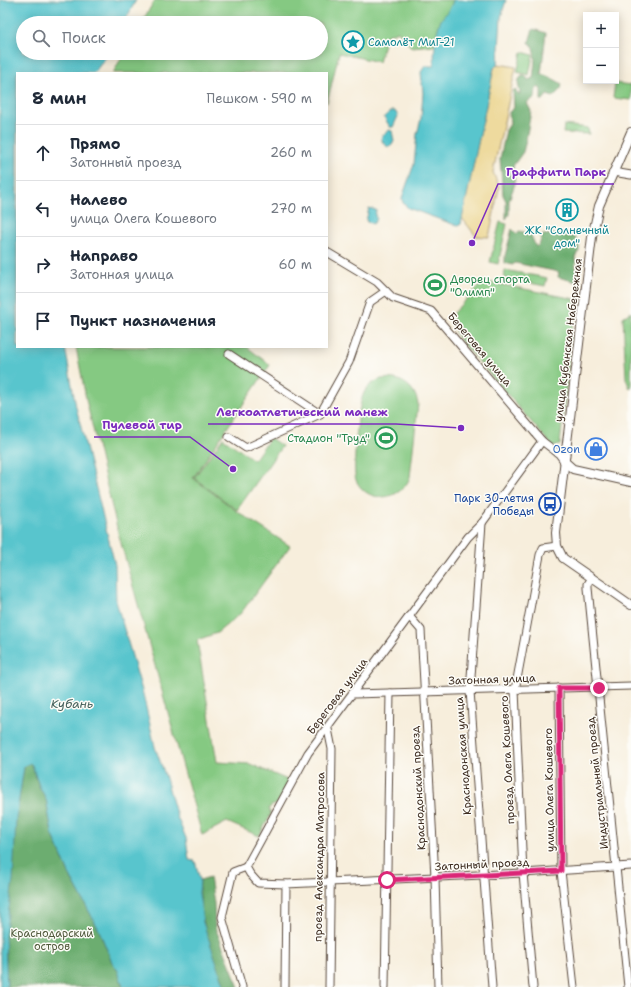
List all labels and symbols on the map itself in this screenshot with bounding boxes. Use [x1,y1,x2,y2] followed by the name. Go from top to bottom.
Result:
[340,29,366,55] place icon: Самолёт МиГ-21
[368,35,455,50] place label: Самолёт МиГ-21
[498,160,614,184] callout: Граффити Парк
[506,164,606,180] text: Граффити Парк
[554,197,580,223] building icon: ЖК "Солнечный дом"
[525,223,609,251] place label: ЖК "Солнечный дом"
[551,257,586,423] street label: улица Кубанская Набережная
[422,272,448,298] sports icon: Дворец спорта "Олимп"
[450,272,530,300] place label: Дворец спорта "Олимп"
[444,309,515,390] street label: Береговая улица
[208,400,396,424] callout: Легкоатлетический манеж
[216,404,389,420] text: Легкоатлетический манеж
[94,413,190,437] callout: Пулевой тир
[102,417,182,433] text: Пулевой тир
[373,425,399,451] sports icon: Стадион "Труд"
[287,431,370,446] place label: Стадион "Труд"
[583,436,609,462] shop icon: Ozon
[553,442,580,457] place label: Ozon
[454,491,534,519] place label: Парк 30-летия Победы
[537,491,563,517] bus stop icon: Парк 30-летия Победы
[304,655,371,738] street label: Береговая улица
[448,670,536,689] street label: Затонная улица
[590,679,608,697] route end
[497,695,518,825] street label: проезд Олега Кошевого
[51,696,93,712] water label: Кубань
[452,696,475,816] street label: Краснодонская улица
[583,716,612,850] street label: Индустриальный проезд
[408,725,429,850] street label: Краснодонский проезд
[541,727,558,852] street label: улица Олега Кошевого
[311,772,328,942] street label: проезд Александра Матросова
[434,855,530,874] street label: Затонный проезд
[378,871,396,889] route start
[10,926,94,954] park label: Краснодарский остров

